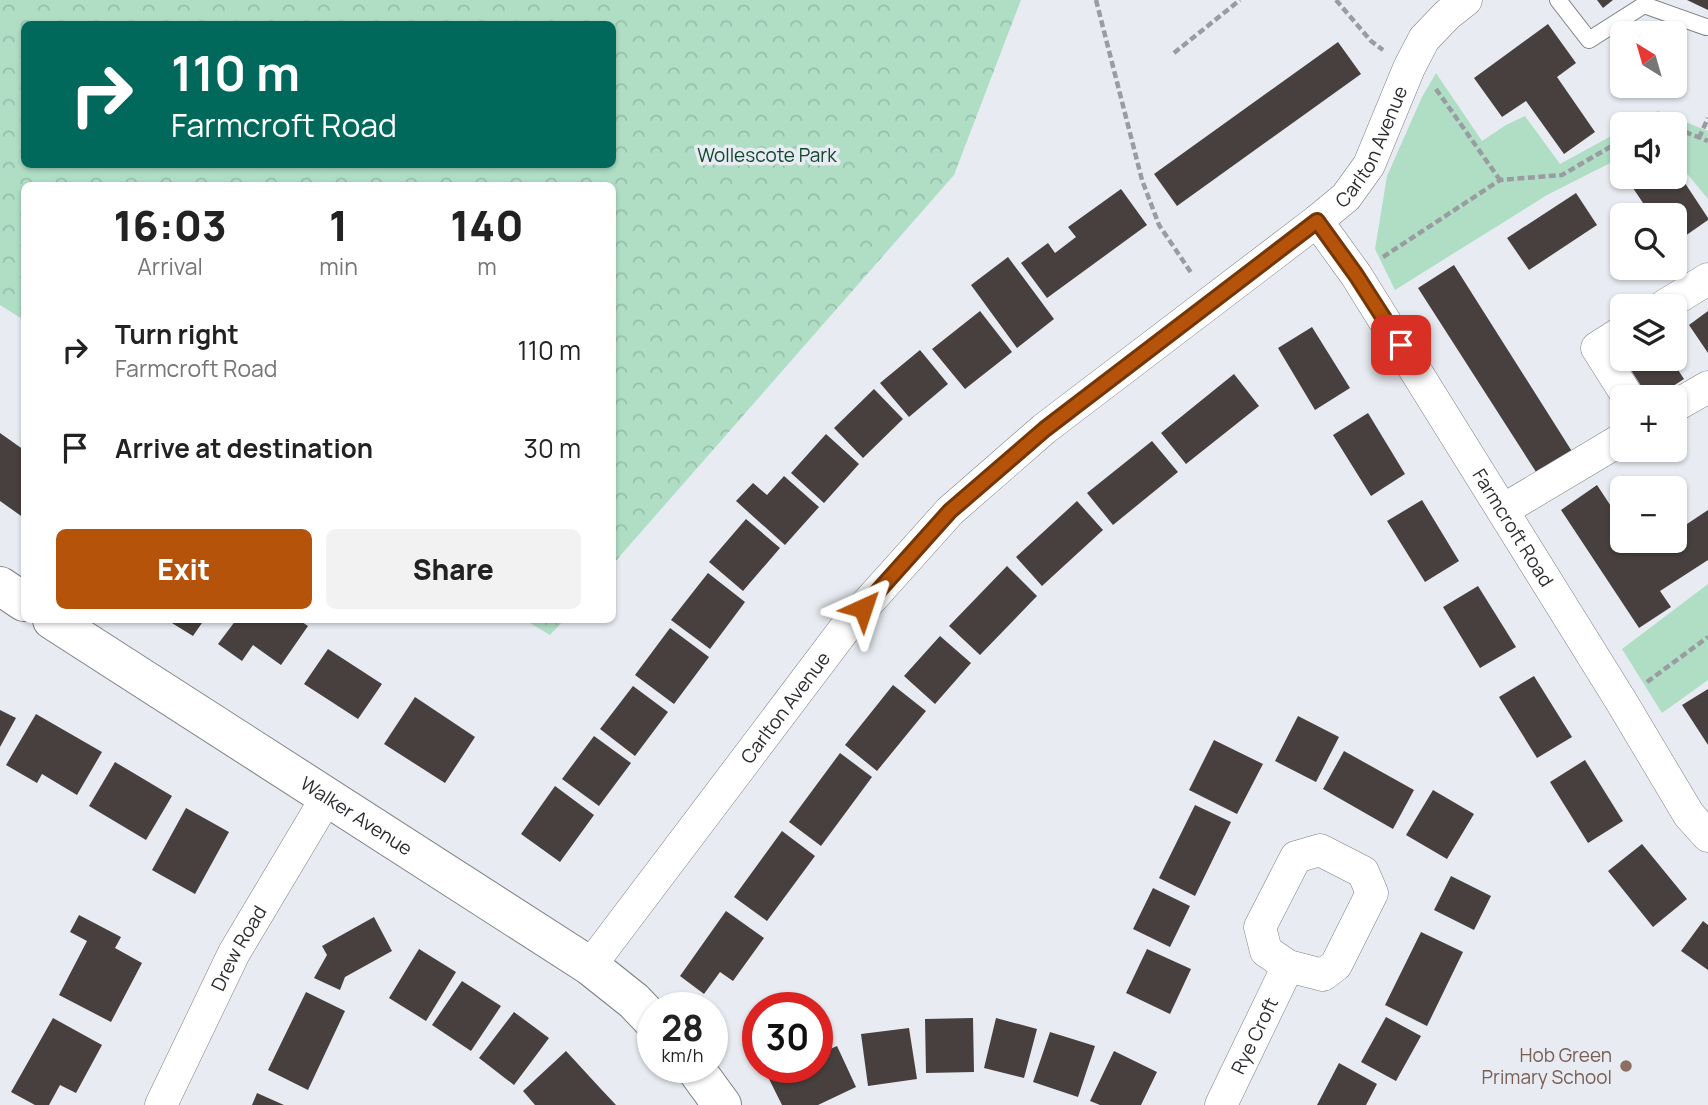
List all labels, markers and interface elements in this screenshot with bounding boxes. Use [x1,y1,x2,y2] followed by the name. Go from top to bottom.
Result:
[1610,21,1687,98] north arrow
[1610,21,1687,553] map controls
[171,39,300,106] text: 110 m
[56,49,147,140] icon: right
[1330,82,1413,214] street label: Carlton Avenue
[171,103,397,147] text: Farmcroft Road
[1610,112,1687,189] button: sound
[697,142,837,168] park label: Wollescote Park
[113,196,227,254] text: 16:03
[329,196,348,254] text: 1
[450,196,524,254] text: 140
[1610,203,1687,280] button: search
[137,250,203,282] text: Arrival
[319,250,358,282] text: min
[477,250,497,282] text: m
[1610,294,1687,371] button: layers
[1371,315,1431,375] pin
[115,316,239,352] text: Turn right
[1382,326,1420,364] icon: arrive
[56,331,94,369] icon: right
[518,332,581,368] text: 110 m
[115,352,278,384] text: Farmcroft Road
[1610,385,1687,462] button: +
[56,429,94,467] icon: arrive
[115,430,373,466] text: Arrive at destination
[524,430,581,466] text: 30 m
[1467,464,1560,591] street label: Farmcroft Road
[1610,476,1687,553] button: −
[56,529,312,609] button: Exit
[326,529,581,609] button: Share
[826,571,900,645] position arrow
[734,646,836,769] street label: Carlton Avenue
[296,770,417,861] street label: Walker Avenue
[205,901,272,995] street label: Drew Road
[742,992,833,1083] speed limit sign: 30
[1225,993,1284,1078] street label: Rye Croft
[661,1004,704,1052] text: 28
[1482,1042,1612,1090] place label: Hob Green Primary School
[662,1043,703,1067] text: km/h
[1618,1058,1634,1074] marker: Hob Green Primary School

